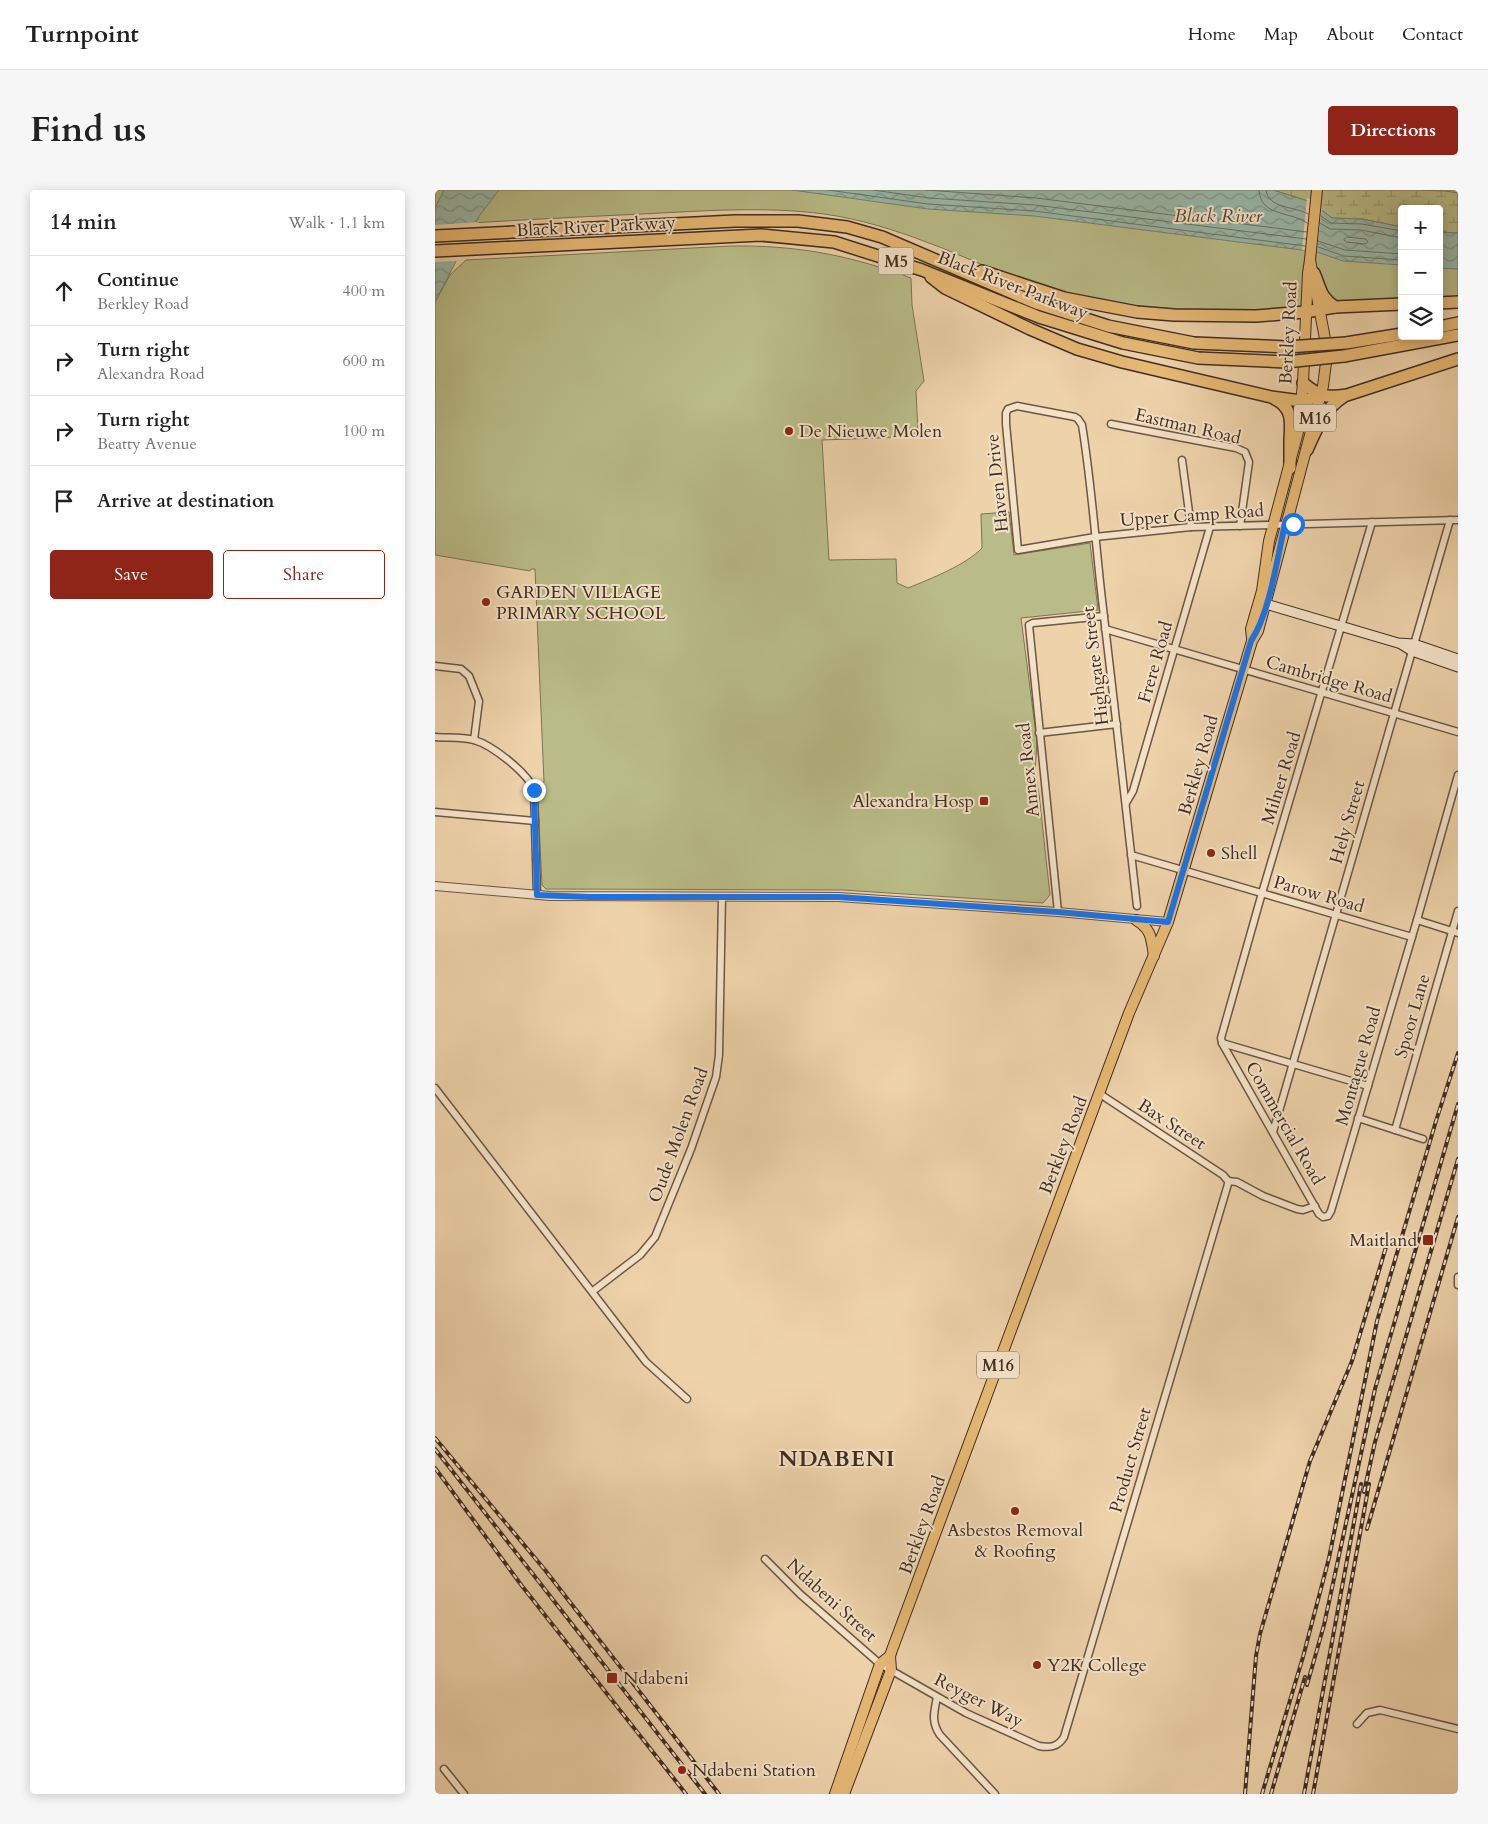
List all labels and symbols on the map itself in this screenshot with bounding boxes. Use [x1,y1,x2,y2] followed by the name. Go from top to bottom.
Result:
[1174,203,1263,229] water label: Black River
[516,210,677,243] street label: Black River Parkway
[934,245,1092,326] street label: Black River Parkway
[879,248,913,274] road number: M5
[1273,280,1304,385] street label: Berkley Road
[1132,402,1244,451] street label: Eastman Road
[1294,404,1336,432] road number: M16
[799,419,943,444] place label: De Nieuwe Molen
[783,425,795,437] marker: De Nieuwe Molen
[980,433,1015,533] street label: Haven Drive
[1119,498,1265,533] street label: Upper Camp Road
[1282,513,1305,536] route start
[496,580,666,626] place label: GARDEN VILLAGE PRIMARY SCHOOL
[480,596,492,608] marker: GARDEN VILLAGE PRIMARY SCHOOL
[1076,605,1115,727] street label: Highgate Street
[1132,618,1179,706] street label: Frere Road
[1263,650,1395,710] street label: Cambridge Road
[1172,712,1225,818] street label: Berkley Road
[1011,721,1046,818] street label: Annex Road
[1255,728,1308,828] street label: Milner Road
[1324,777,1371,867] street label: Hely Street
[523,779,546,802] route end
[852,789,974,814] place label: Alexandra Hosp
[978,795,990,807] marker: Alexandra Hosp
[1221,841,1258,866] place label: Shell
[1205,847,1217,859] marker: Shell
[1270,870,1368,920] street label: Parow Road
[1389,971,1436,1061] street label: Spoor Lane
[1330,1003,1388,1129] street label: Montague Road
[1239,1057,1330,1190] street label: Commercial Road
[642,1064,715,1206] street label: Oude Molen Road
[1033,1092,1094,1198] street label: Berkley Road
[1133,1093,1211,1156] street label: Bax Street
[1349,1228,1417,1253] place label: Maitland
[1421,1233,1435,1247] marker: Maitland
[977,1352,1019,1378] road number: M16
[1104,1404,1158,1516] street label: Product Street
[779,1444,895,1474] district label: NDABENI
[893,1472,952,1578] street label: Berkley Road
[1009,1505,1021,1517] marker: Asbestos Removal & Roofing
[947,1518,1083,1564] place label: Asbestos Removal & Roofing
[781,1553,883,1648] street label: Ndabeni Street
[1047,1653,1147,1678] place label: Y2K College
[1031,1659,1043,1671] marker: Y2K College
[623,1666,689,1691] place label: Ndabeni
[930,1667,1028,1734] street label: Reyger Way
[605,1671,619,1685] marker: Ndabeni
[692,1758,817,1783] place label: Ndabeni Station
[676,1764,688,1776] marker: Ndabeni Station

